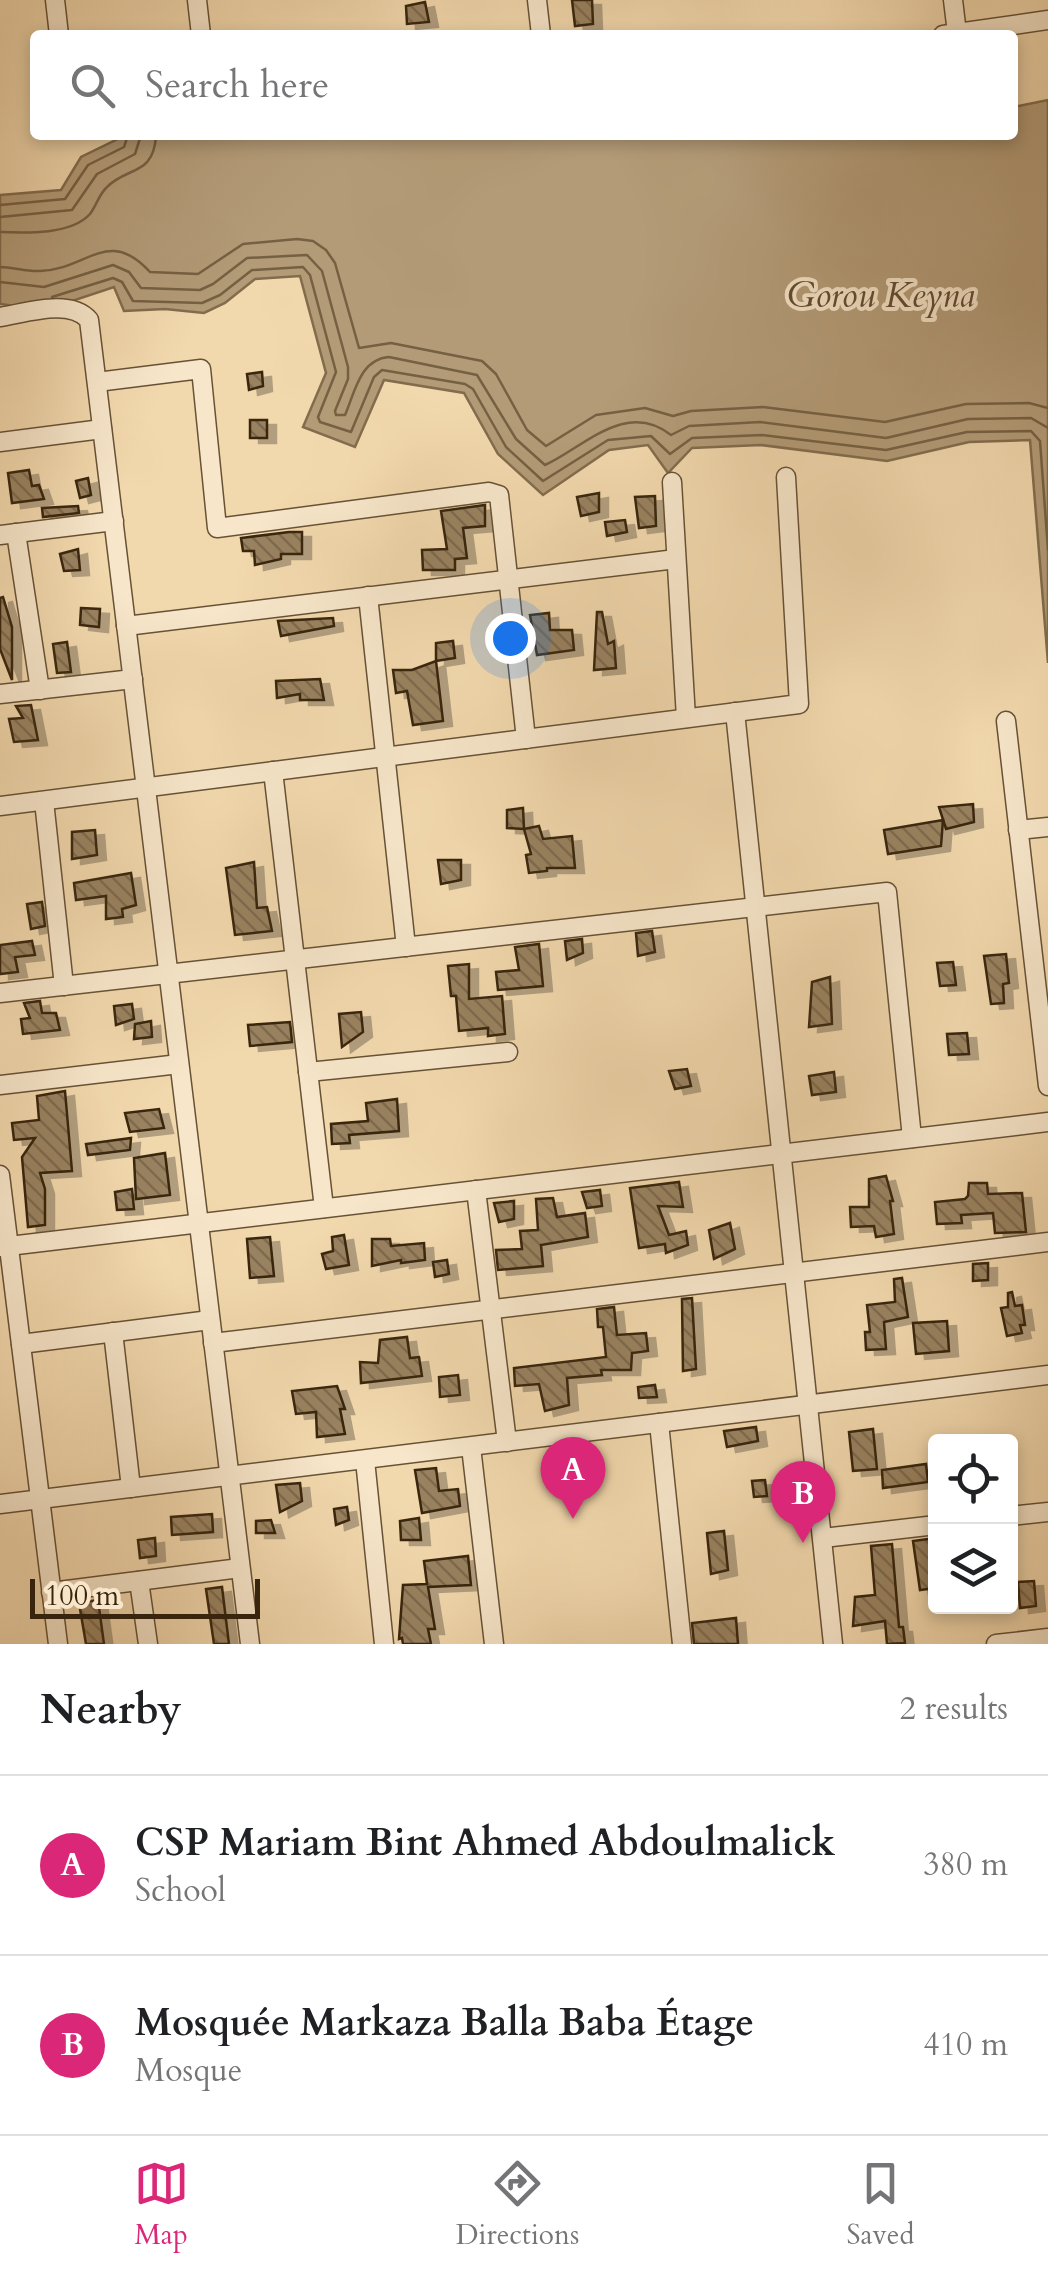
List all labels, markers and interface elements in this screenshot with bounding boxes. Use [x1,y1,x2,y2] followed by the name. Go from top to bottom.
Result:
[30,30,1018,140] search box
[65,58,120,113] icon: search
[145,59,329,111] text: Search here
[787,272,975,320] water label: Gorou Keyna
[485,613,536,664] your location
[928,1434,1018,1614] map controls
[928,1434,1018,1524] button: locate
[540,1436,606,1519] pin: A
[770,1460,836,1543] pin: B
[928,1524,1018,1614] button: layers
[30,1574,260,1618] scale bar
[45,1577,119,1615] text: 100 m
[40,1681,182,1738] text: Nearby
[900,1687,1008,1731] text: 2 results
[135,1817,835,1869] text: CSP Mariam Bint Ahmed Abdoulmalick
[60,1843,85,1887] text: A
[923,1843,1008,1887] text: 380 m
[135,1869,226,1913] text: School
[135,1997,754,2049] text: Mosquée Markaza Balla Baba Étage
[61,2023,84,2067] text: B
[923,2023,1008,2067] text: 410 m
[135,2049,242,2093] text: Mosque
[134,2156,189,2254] tab: Map
[456,2156,579,2254] tab: Directions
[846,2156,914,2254] tab: Saved

